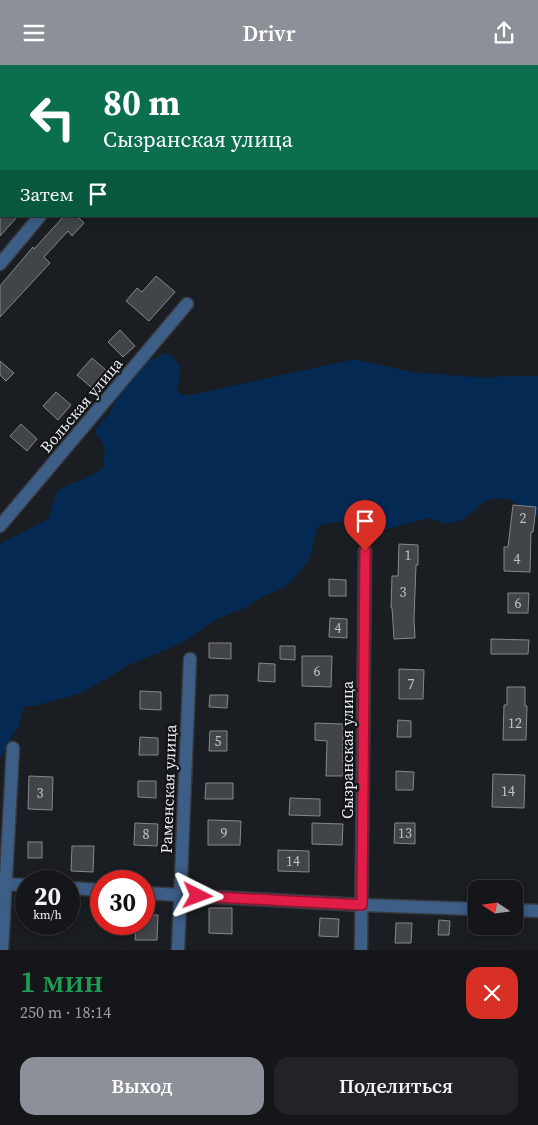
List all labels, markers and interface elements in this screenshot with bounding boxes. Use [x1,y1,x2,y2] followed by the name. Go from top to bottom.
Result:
[243,18,295,48] text: Drivr
[20,19,48,47] icon: menu
[490,19,518,47] icon: share
[103,79,180,127] text: 80 m
[20,85,85,150] icon: left
[103,124,293,154] text: Сызранская улица
[84,180,112,208] icon: arrive
[20,181,74,207] text: Затем
[35,352,128,457] street label: Вольская улица
[344,500,386,551] pin
[351,507,379,535] icon: arrive
[520,508,527,528] house number: 2
[405,545,412,565] house number: 1
[514,549,521,569] house number: 4
[400,582,407,602] house number: 3
[515,593,522,613] house number: 6
[335,618,342,638] house number: 4
[314,661,321,681] house number: 6
[408,674,415,694] house number: 7
[336,680,358,819] street label: Сызранская улица
[508,713,522,733] house number: 12
[155,723,181,854] street label: Раменская улица
[215,731,222,751] house number: 5
[501,781,515,801] house number: 14
[37,783,44,803] house number: 3
[221,823,228,843] house number: 9
[398,823,412,843] house number: 13
[143,824,150,844] house number: 8
[286,851,300,871] house number: 14
[171,869,223,921] position arrow
[90,870,155,935] speed limit sign: 30
[34,879,61,913] text: 20
[468,880,522,935] north arrow
[468,880,523,935] map controls
[33,907,62,923] text: km/h
[20,961,103,1002] text: 1 мин
[466,967,518,1019] button: close
[20,1001,111,1023] text: 250 m · 18:14
[20,1057,264,1115] button: Выход
[274,1057,518,1115] button: Поделиться

